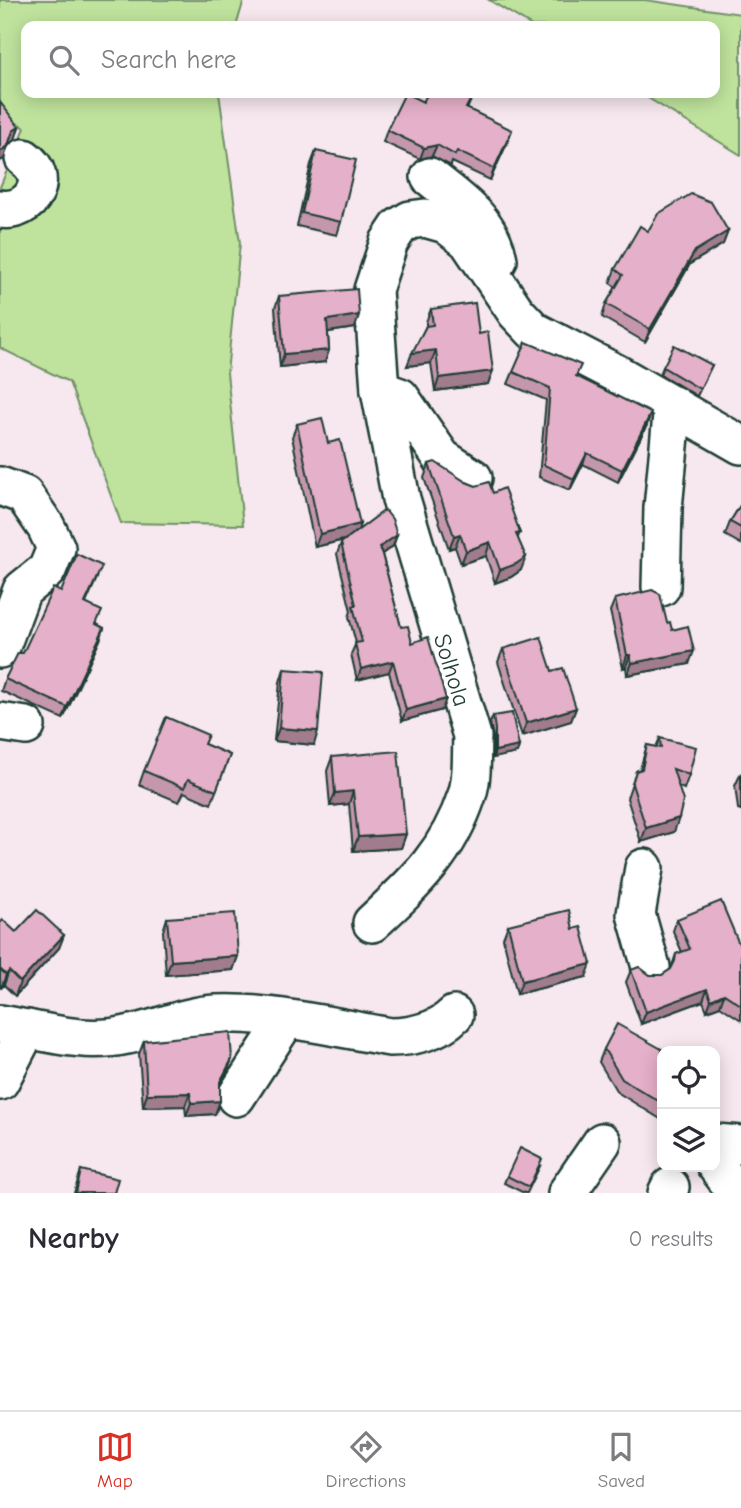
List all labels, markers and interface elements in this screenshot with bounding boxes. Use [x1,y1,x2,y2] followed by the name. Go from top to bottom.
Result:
[21,21,720,98] search box
[45,41,83,79] icon: search
[101,45,236,75] text: Search here
[428,630,476,710] street label: Solhola
[657,1046,720,1172] map controls
[657,1046,720,1109] button: locate
[657,1109,720,1172] button: layers
[28,1221,119,1256] text: Nearby
[629,1225,713,1252] text: 0 results
[96,1428,134,1492] tab: Map
[326,1428,406,1492] tab: Directions
[598,1428,645,1492] tab: Saved

